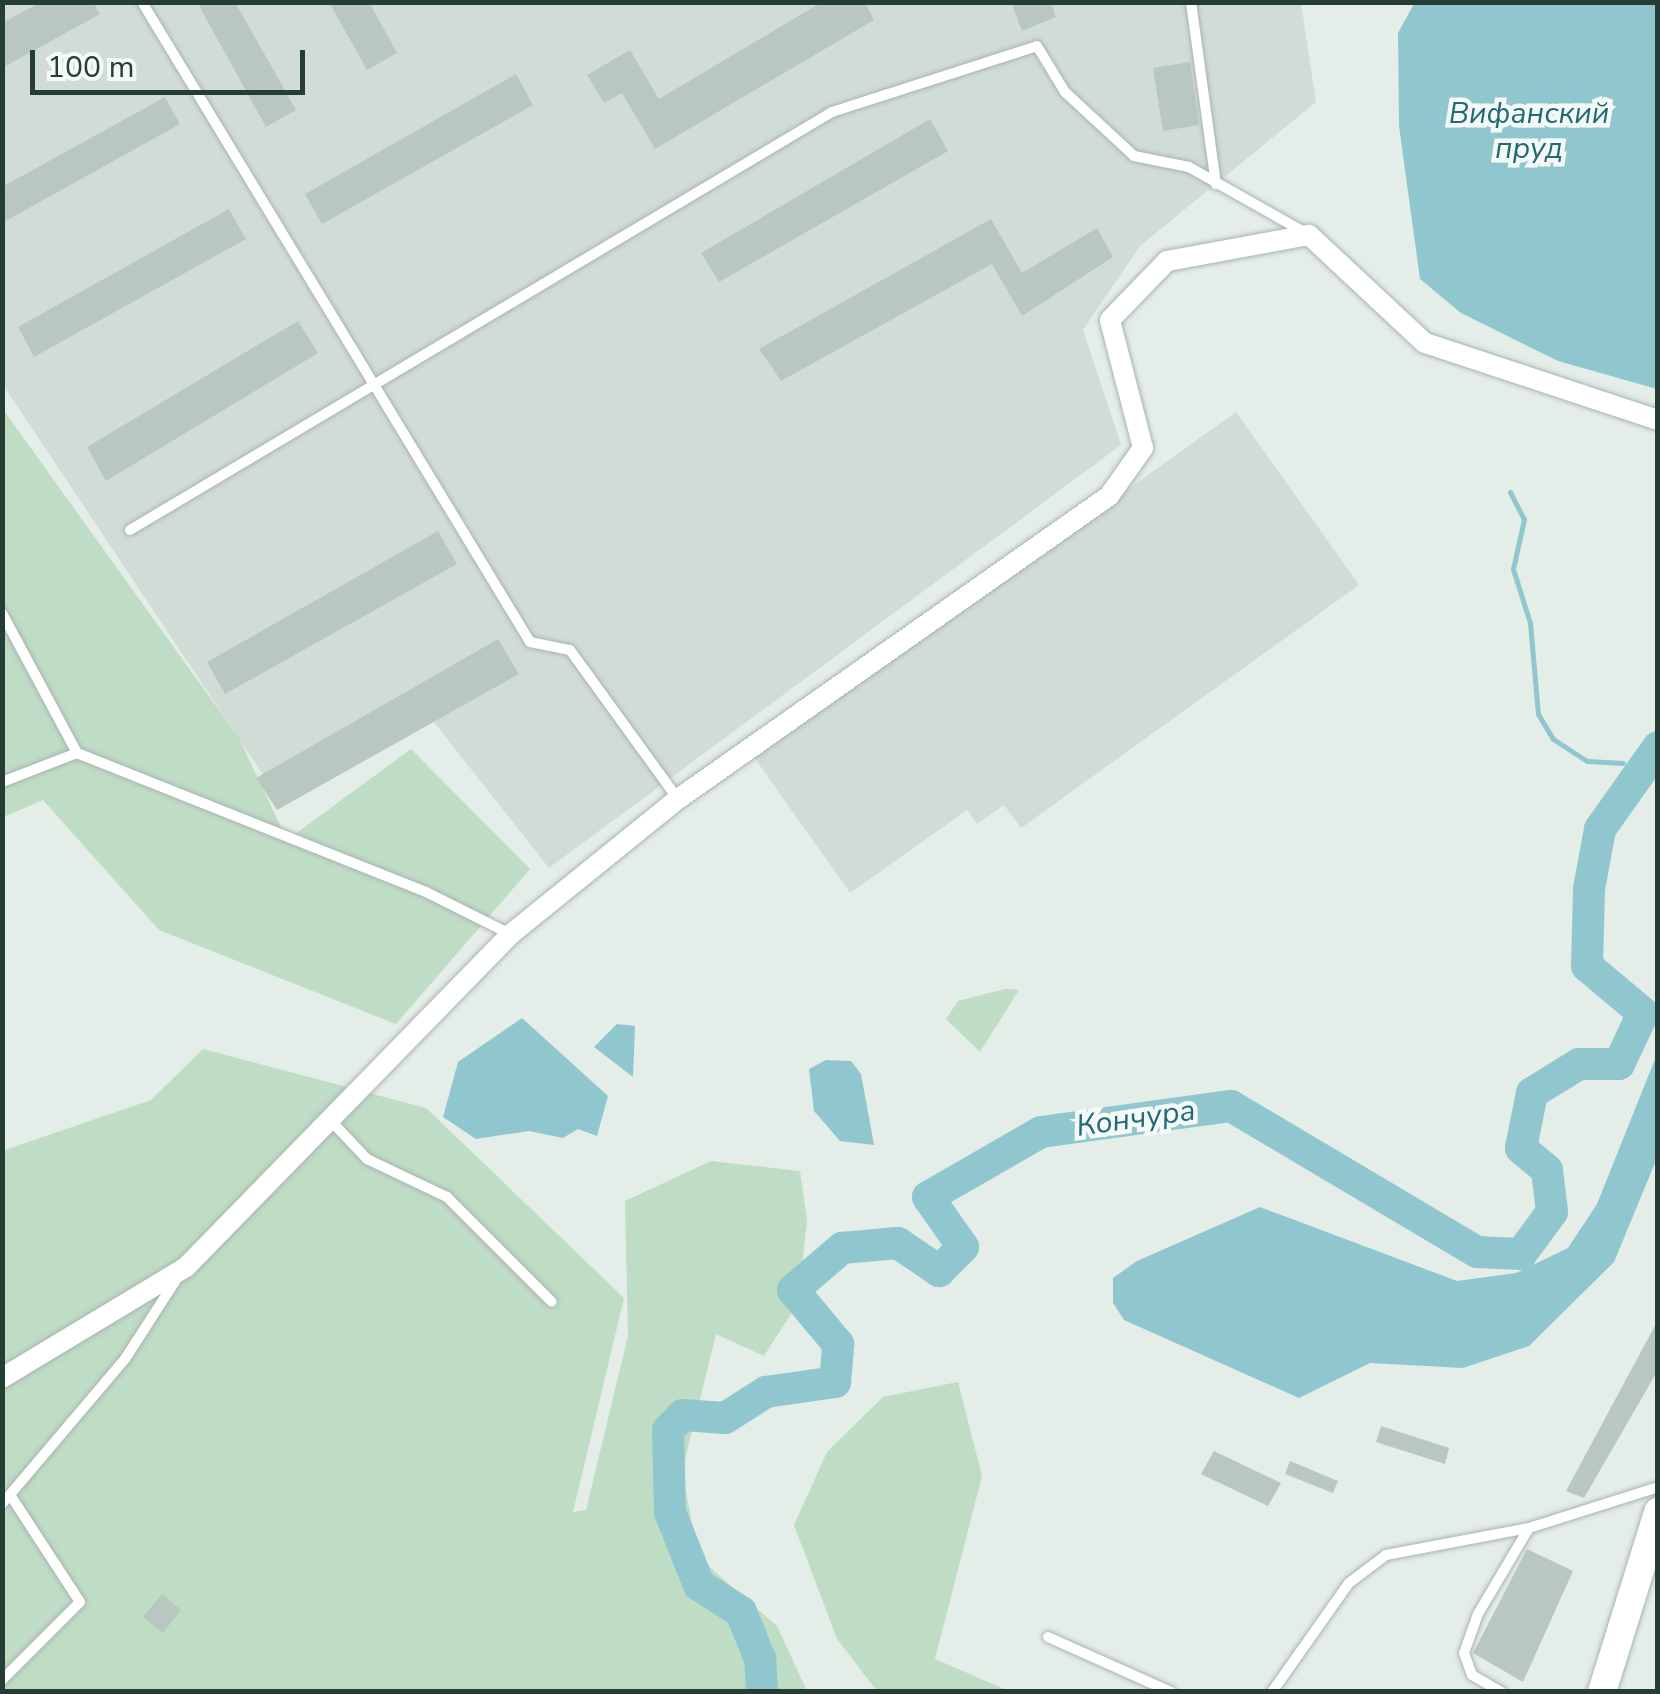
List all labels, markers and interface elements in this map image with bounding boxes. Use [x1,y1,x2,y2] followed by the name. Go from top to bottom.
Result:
[35,30,310,92] scale bar
[47,47,134,88] text: 100 m
[1449,96,1609,166] water label: Вифанский пруд
[1074,1093,1198,1145] water label: Кончура

